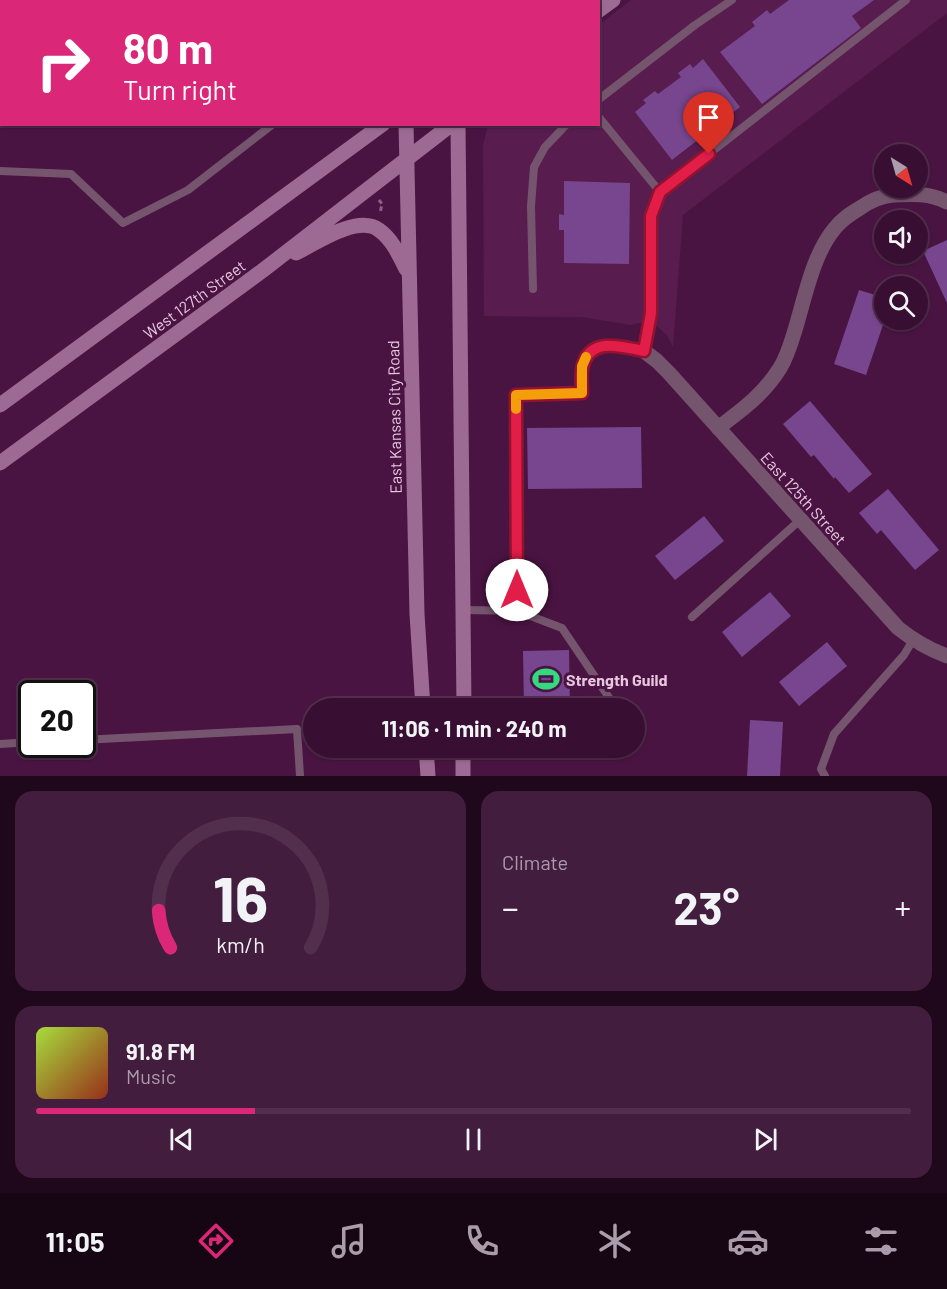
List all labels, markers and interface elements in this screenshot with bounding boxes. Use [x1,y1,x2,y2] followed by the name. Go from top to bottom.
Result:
[123,22,213,72] text: 80 m
[24,24,102,102] icon: right
[123,73,237,105] text: Turn right
[683,92,734,154] pin
[692,101,725,134] icon: arrive
[874,144,928,198] north arrow
[874,144,928,330] map controls
[874,210,928,264] button: sound
[139,256,249,342] street label: West 127th Street
[874,276,928,330] button: search
[383,340,405,494] street label: East Kansas City Road
[757,448,851,548] street label: East 125th Street
[485,558,549,622] position arrow
[531,664,561,694] sports icon: Strength Guild
[566,670,668,689] place label: Strength Guild
[18,680,96,758] speed limit sign: 20
[381,715,567,741] text: 11:06 · 1 min · 240 m
[502,850,568,874] text: Climate
[213,860,268,934] text: 16
[674,880,739,934] text: 23°
[502,887,519,927] text: −
[894,887,911,927] text: +
[216,932,265,957] text: km/h
[126,1038,195,1064] text: 91.8 FM
[126,1064,176,1088] text: Music
[165,1123,198,1156] icon: previous
[457,1123,490,1156] icon: pause
[749,1123,782,1156] icon: next
[195,1220,237,1262] icon: directions
[328,1220,370,1262] icon: music
[461,1220,503,1262] icon: phone
[594,1220,636,1262] icon: climate
[727,1220,769,1262] icon: car
[860,1220,902,1262] icon: filters
[45,1225,105,1257] text: 11:05

